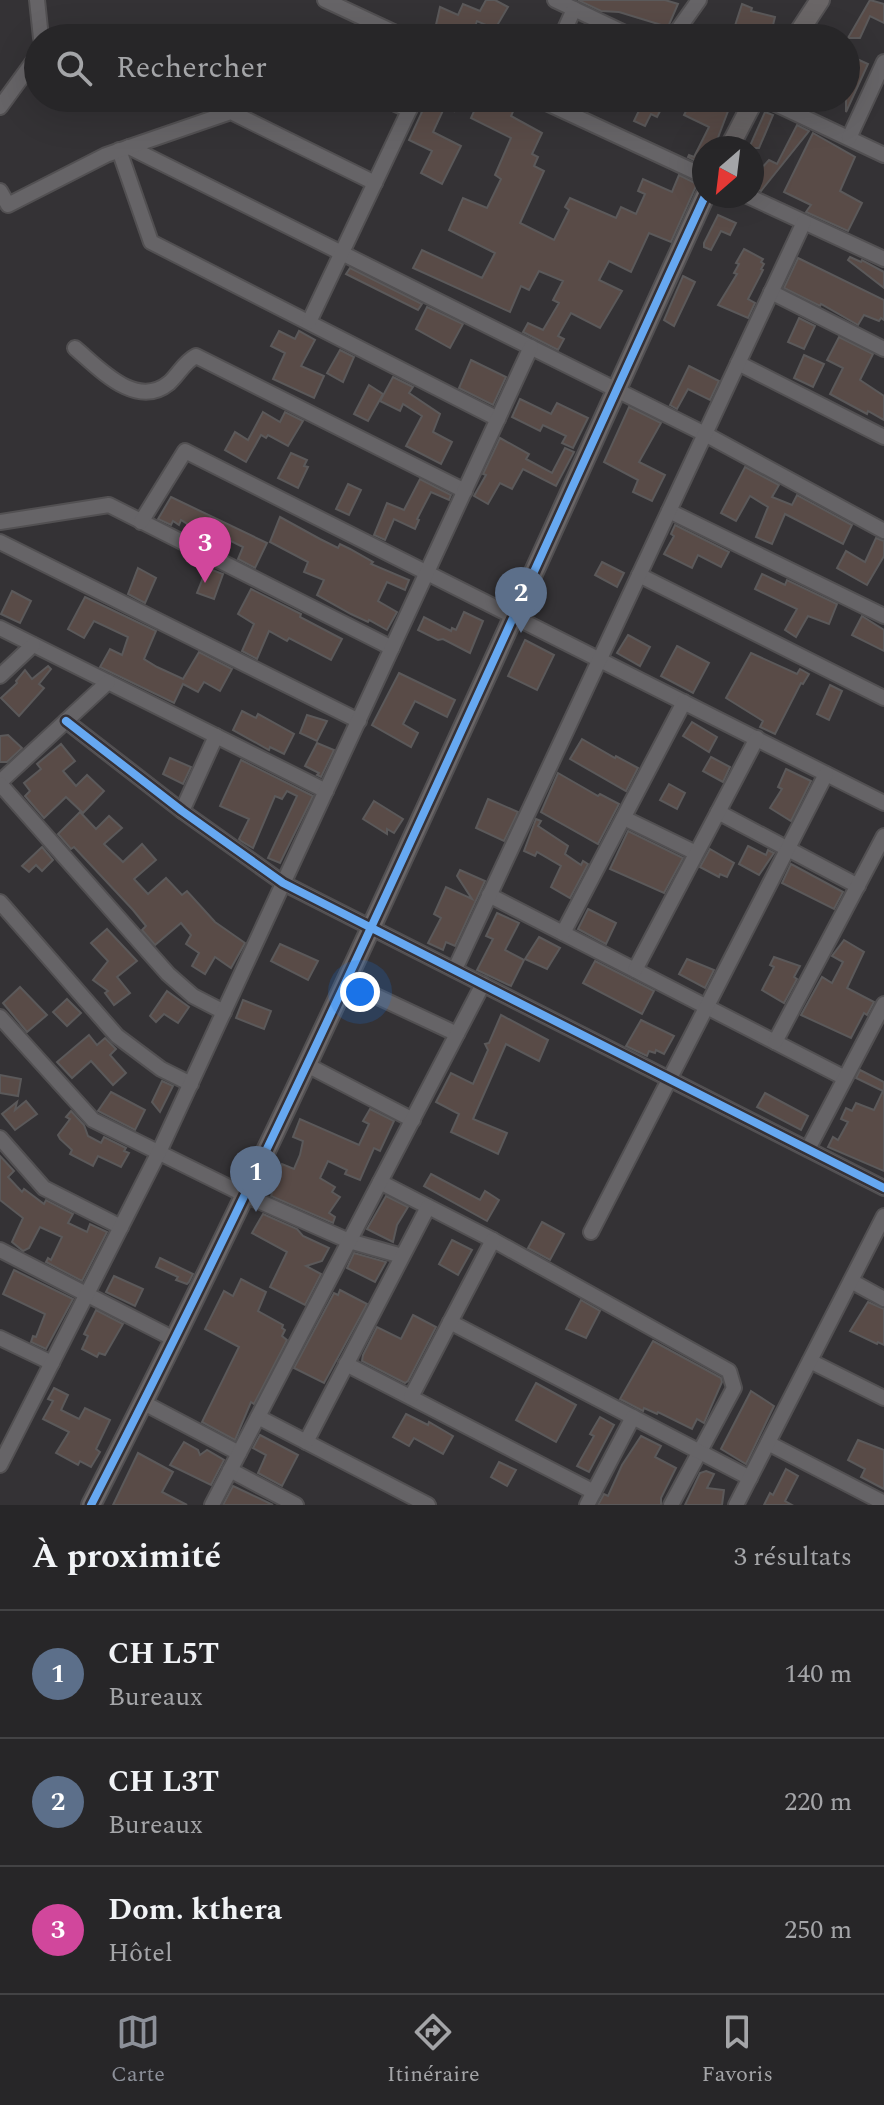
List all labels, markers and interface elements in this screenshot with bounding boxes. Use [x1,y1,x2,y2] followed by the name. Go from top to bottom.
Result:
[24,24,860,112] search box
[116,45,267,91] text: Rechercher
[52,46,96,90] icon: search
[692,136,764,208] north arrow
[179,517,231,583] pin: 3
[495,567,547,633] pin: 2
[340,972,380,1012] your location
[230,1146,282,1212] pin: 1
[32,1531,221,1583] text: À proximité
[734,1537,852,1577] text: 3 résultats
[108,1631,219,1677] text: CH L5T
[51,1654,65,1694] text: 1
[784,1654,852,1694] text: 140 m
[108,1677,203,1717] text: Bureaux
[108,1759,219,1805] text: CH L3T
[51,1782,65,1822] text: 2
[784,1782,852,1822] text: 220 m
[108,1805,203,1845] text: Bureaux
[108,1887,282,1933] text: Dom. kthera
[51,1910,65,1950] text: 3
[784,1910,852,1950] text: 250 m
[108,1933,173,1973] text: Hôtel
[111,2010,165,2091] tab: Carte
[387,2010,480,2091] tab: Itinéraire
[702,2010,773,2091] tab: Favoris

